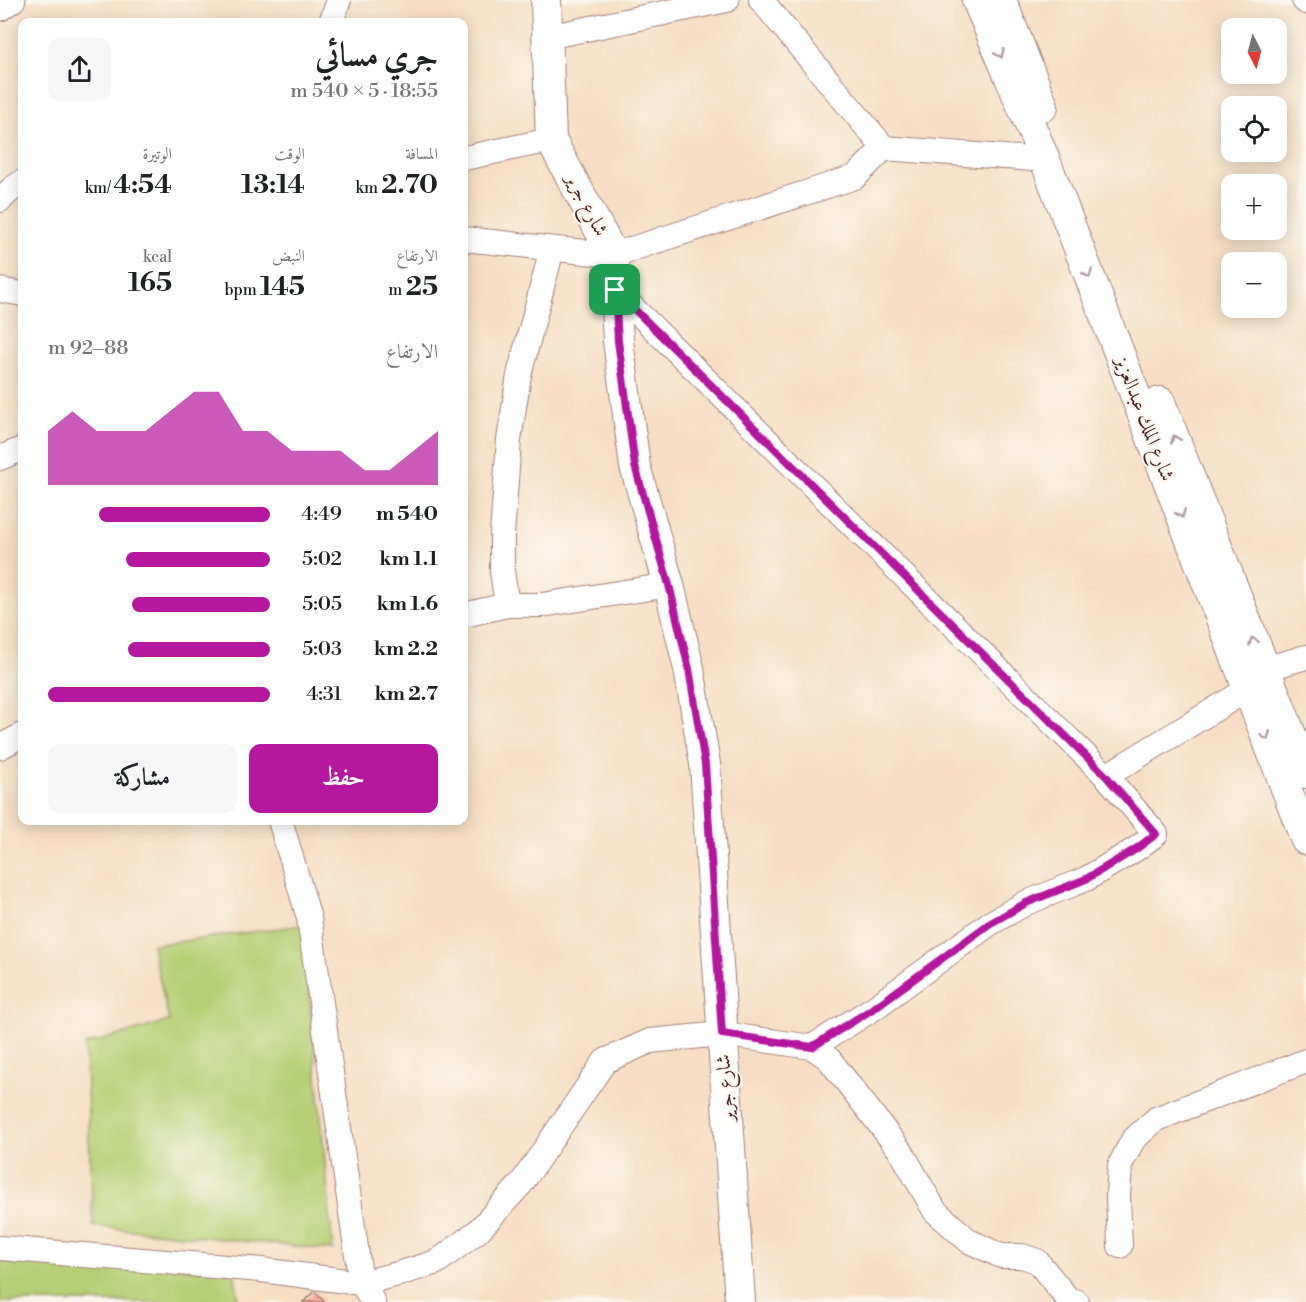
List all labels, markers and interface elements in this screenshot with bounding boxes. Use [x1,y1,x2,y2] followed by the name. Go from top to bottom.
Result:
[1221,18,1287,84] north arrow
[1221,18,1287,318] map controls
[315,36,438,77] text: جري مسائي
[48,38,111,101] button: share
[993,47,1005,58] one-way arrow
[290,79,438,104] text: 18:55 · 5 × 540 m
[1221,96,1287,162] button: locate
[142,144,172,164] text: الوتيرة
[274,144,305,164] text: الوقت
[405,144,438,164] text: المسافة
[555,168,613,243] street label: شارع جرير
[113,169,172,201] text: 4:54
[241,169,305,201] text: 13:14
[381,169,438,201] text: 2.70
[1221,174,1287,240] button: +
[85,178,113,198] text: /km
[356,178,381,198] text: km
[272,246,305,266] text: النبض
[396,246,438,266] text: الارتفاع
[143,247,172,267] text: kcal
[1221,252,1287,318] button: −
[589,264,640,315] pin
[128,267,172,299] text: 165
[1081,268,1094,278] one-way arrow
[260,271,305,303] text: 145
[406,271,438,303] text: 25
[598,273,631,306] icon: arrive
[224,280,260,300] text: bpm
[388,280,406,300] text: m
[48,336,128,361] text: 88–92 m
[386,340,438,365] text: الارتفاع
[1104,351,1179,486] street label: شارع الملك عبدالعزيز
[1169,435,1182,445] one-way arrow
[302,502,342,527] text: 4:49
[376,502,438,527] text: 540 m
[1174,508,1186,519] one-way arrow
[302,547,342,572] text: 5:02
[379,547,438,572] text: 1.1 km
[302,592,342,617] text: 5:05
[376,592,438,617] text: 1.6 km
[1248,636,1261,646] one-way arrow
[302,637,342,662] text: 5:03
[374,637,438,662] text: 2.2 km
[306,682,342,707] text: 4:31
[374,682,438,707] text: 2.7 km
[1259,729,1271,740] one-way arrow
[48,744,237,813] button: مشاركة
[249,744,438,813] button: حفظ
[711,1053,745,1125] street label: شارع جرير

